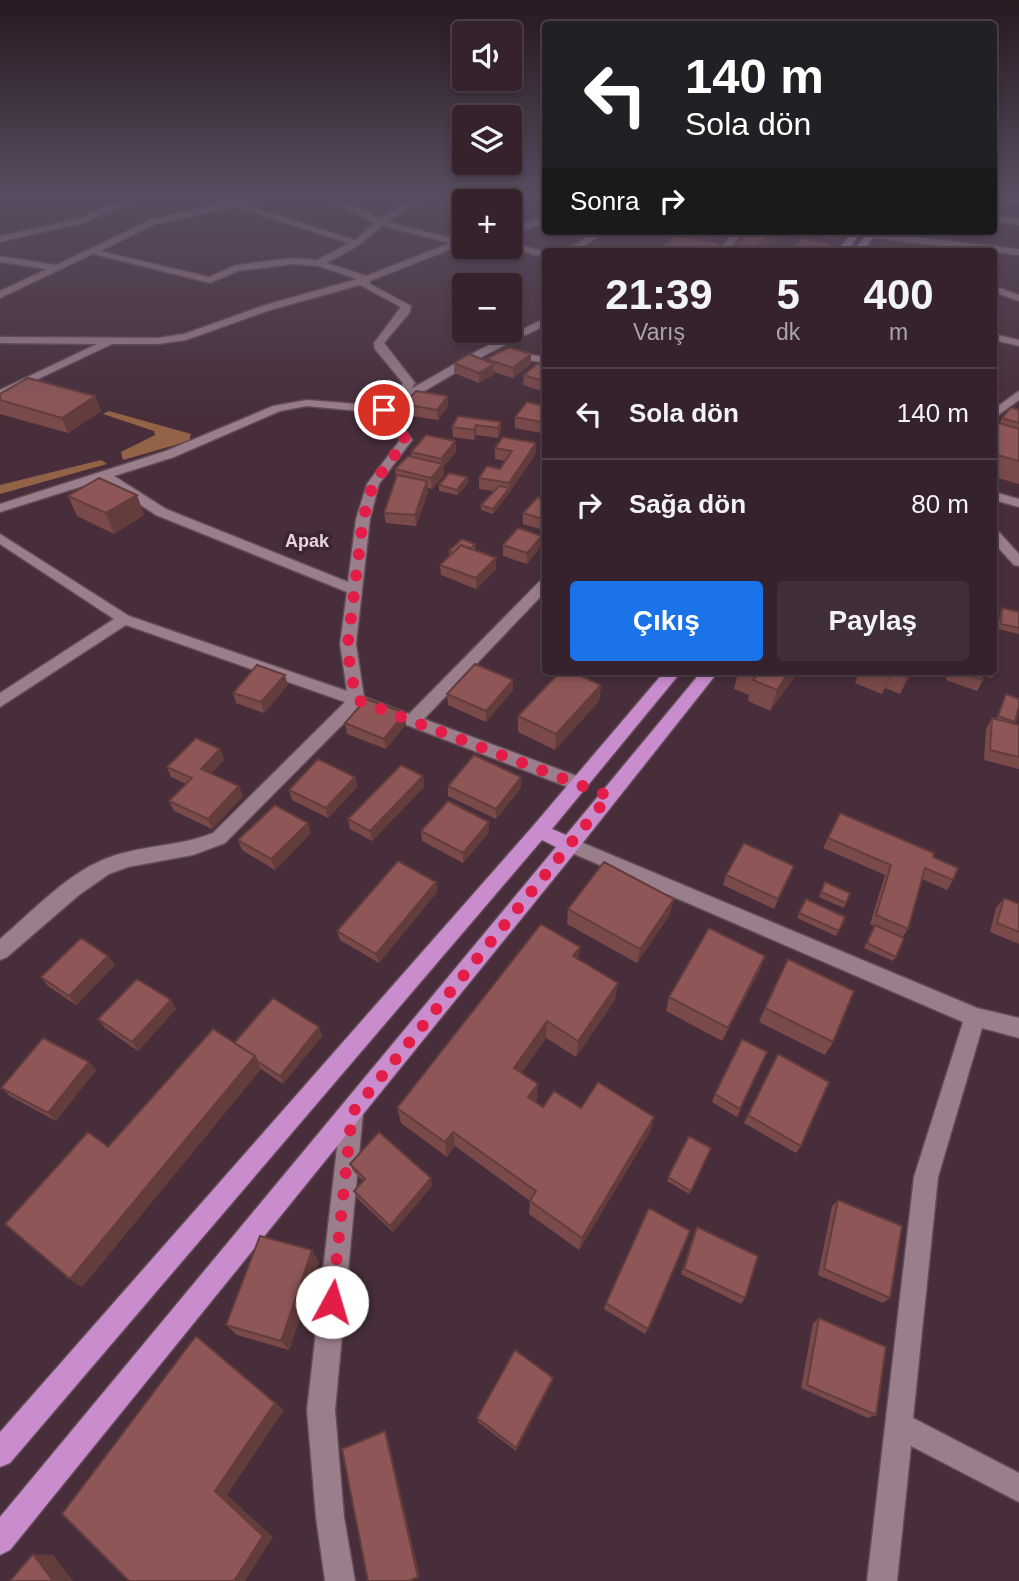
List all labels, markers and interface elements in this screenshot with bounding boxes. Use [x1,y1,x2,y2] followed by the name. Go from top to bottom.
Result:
[452,21,522,343] map controls
[452,21,522,91] button: sound
[570,49,661,140] icon: left
[685,49,824,103] text: 140 m
[452,105,522,175] button: layers
[685,106,811,142] text: Sola dön
[653,182,691,220] icon: right
[570,186,639,216] text: Sonra
[452,189,522,259] button: +
[605,271,713,318] text: 21:39
[776,271,800,318] text: 5
[864,271,934,318] text: 400
[452,273,522,343] button: −
[633,319,685,345] text: Varış
[776,319,800,345] text: dk
[889,319,908,345] text: m
[354,380,414,440] pin
[365,391,403,429] icon: arrive
[570,395,608,433] icon: left
[629,398,739,428] text: Sola dön
[897,398,969,428] text: 140 m
[570,486,608,524] icon: right
[629,489,746,519] text: Sağa dön
[911,489,969,519] text: 80 m
[285,531,330,551] district label: Apak
[570,581,763,661] button: Çıkış
[777,581,969,661] button: Paylaş
[295,1265,369,1339] position arrow

